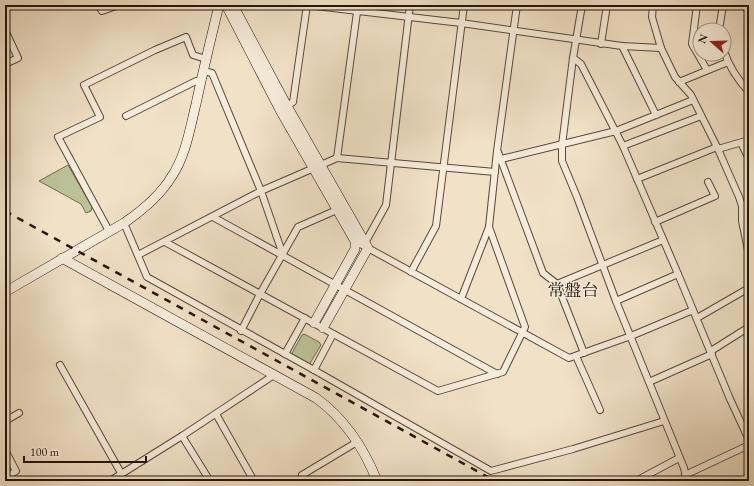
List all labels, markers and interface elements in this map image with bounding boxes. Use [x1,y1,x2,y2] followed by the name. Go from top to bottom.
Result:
[692,22,732,62] north arrow
[695,32,711,45] text: N
[548,279,599,301] district label: 常盤台
[24,438,146,464] scale bar
[30,444,60,460] text: 100 m

